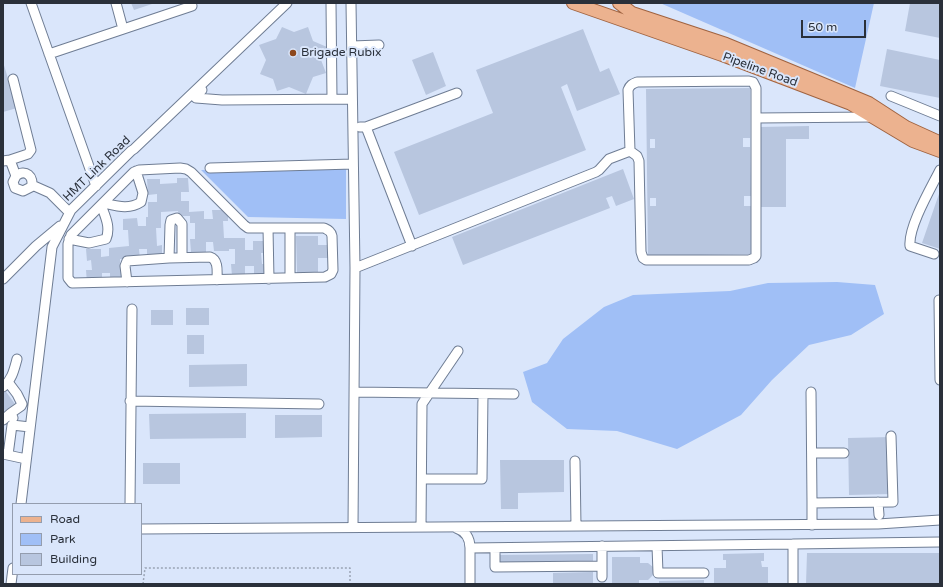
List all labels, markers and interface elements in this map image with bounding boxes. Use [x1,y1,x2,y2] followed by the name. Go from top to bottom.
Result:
[803,12,868,38] scale bar
[808,20,837,34] text: 50 m
[301,46,382,60] place label: Brigade Rubix
[288,48,298,58] marker: Brigade Rubix
[721,50,799,90] street label: Pipeline Road
[60,133,134,205] street label: HMT Link Road
[12,503,142,575] legend
[50,512,80,526] text: Road
[50,532,76,546] text: Park
[50,552,97,566] text: Building

